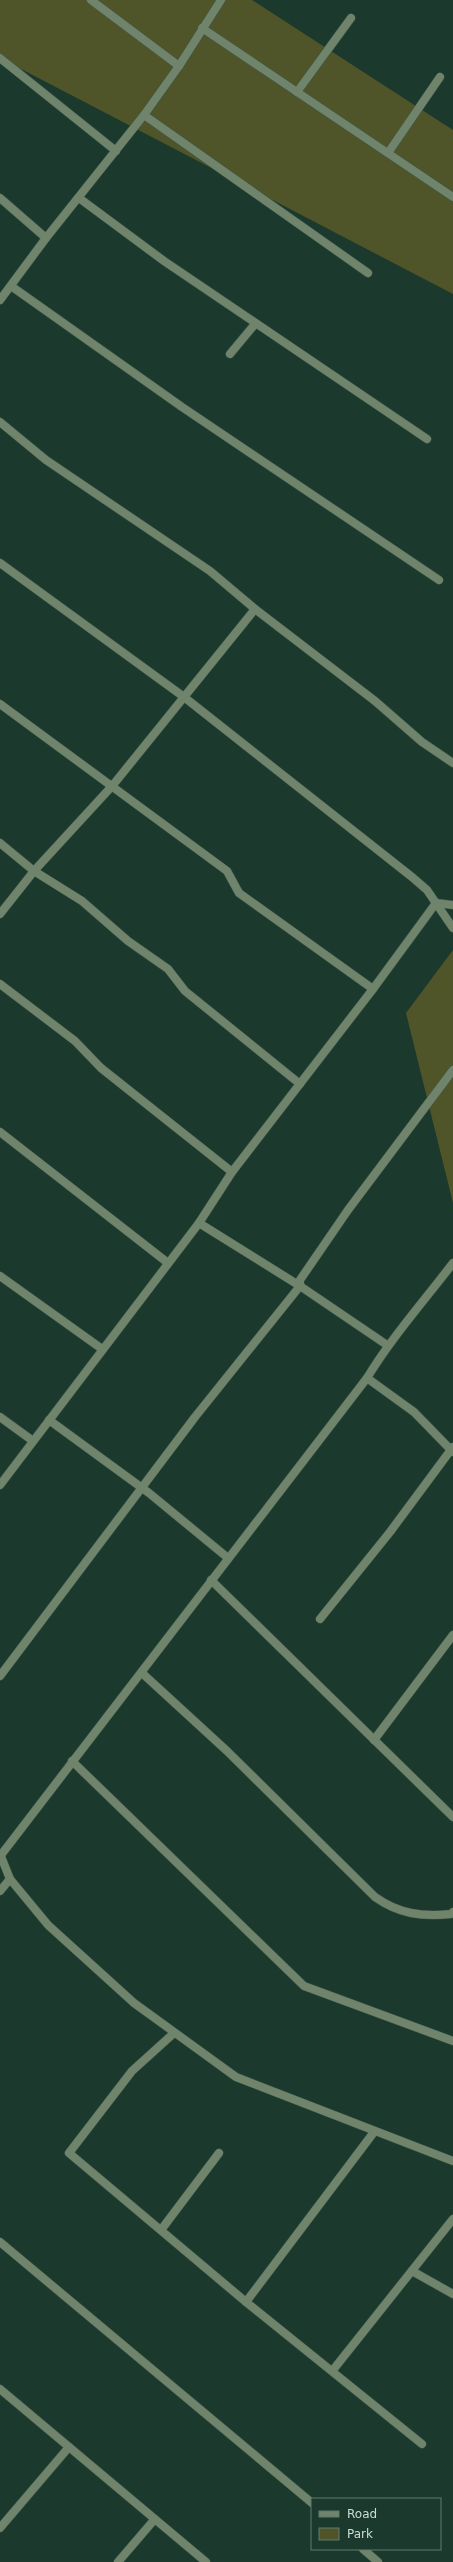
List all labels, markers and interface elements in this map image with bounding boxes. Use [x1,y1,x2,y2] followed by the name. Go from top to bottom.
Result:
[311,2498,441,2550] legend
[347,2507,377,2521] text: Road
[347,2527,373,2541] text: Park

